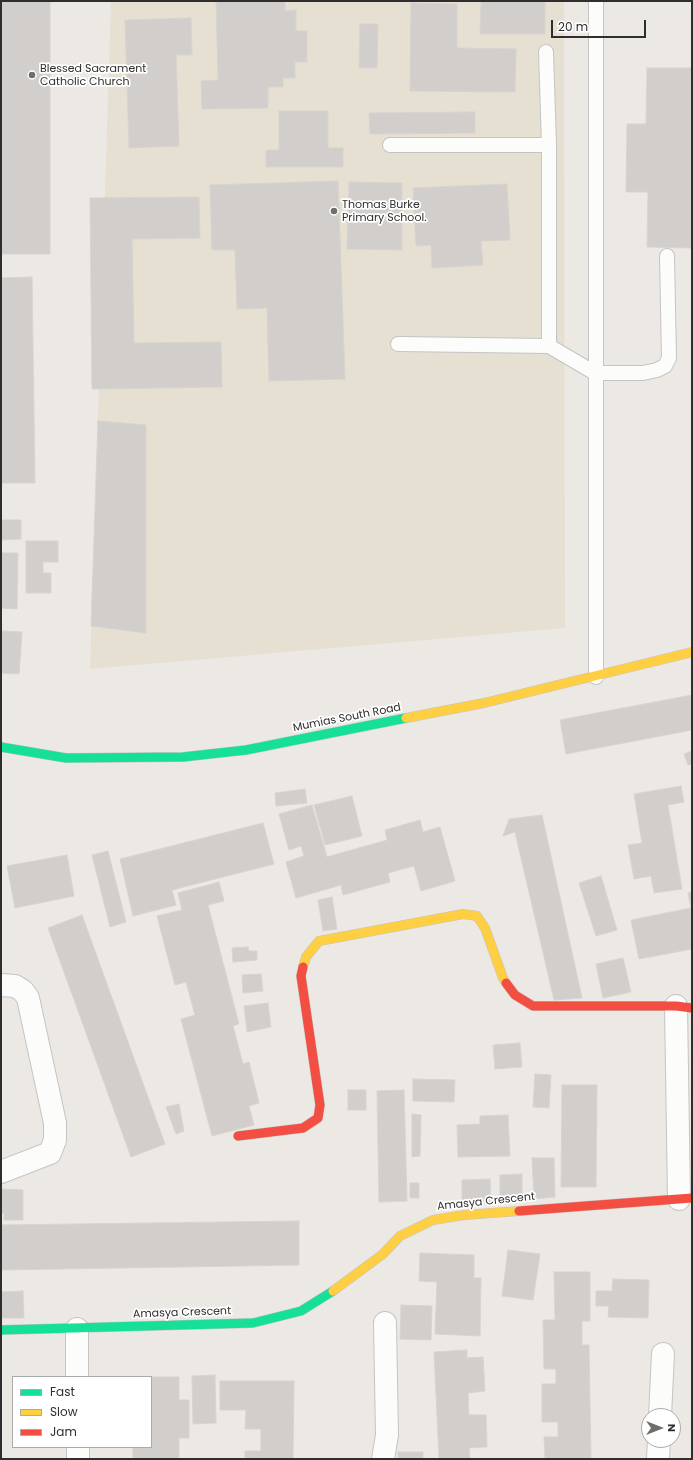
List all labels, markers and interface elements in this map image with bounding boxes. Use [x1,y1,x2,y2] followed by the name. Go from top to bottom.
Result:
[553,12,648,38] scale bar
[558,18,588,35] text: 20 m
[40,62,146,88] place label: Blessed Sacrament Catholic Church
[27,70,37,80] marker: Blessed Sacrament Catholic Church
[342,198,426,224] place label: Thomas Burke Primary School.
[329,206,339,216] marker: Thomas Burke Primary School.
[292,701,402,735] street label: Mumias South Road
[436,1190,536,1214] street label: Amasya Crescent
[133,1305,231,1321] street label: Amasya Crescent
[12,1376,152,1448] legend
[50,1383,75,1400] text: Fast
[50,1403,78,1420] text: Slow
[641,1408,681,1448] north arrow
[50,1423,77,1440] text: Jam
[664,1424,680,1432] text: N

